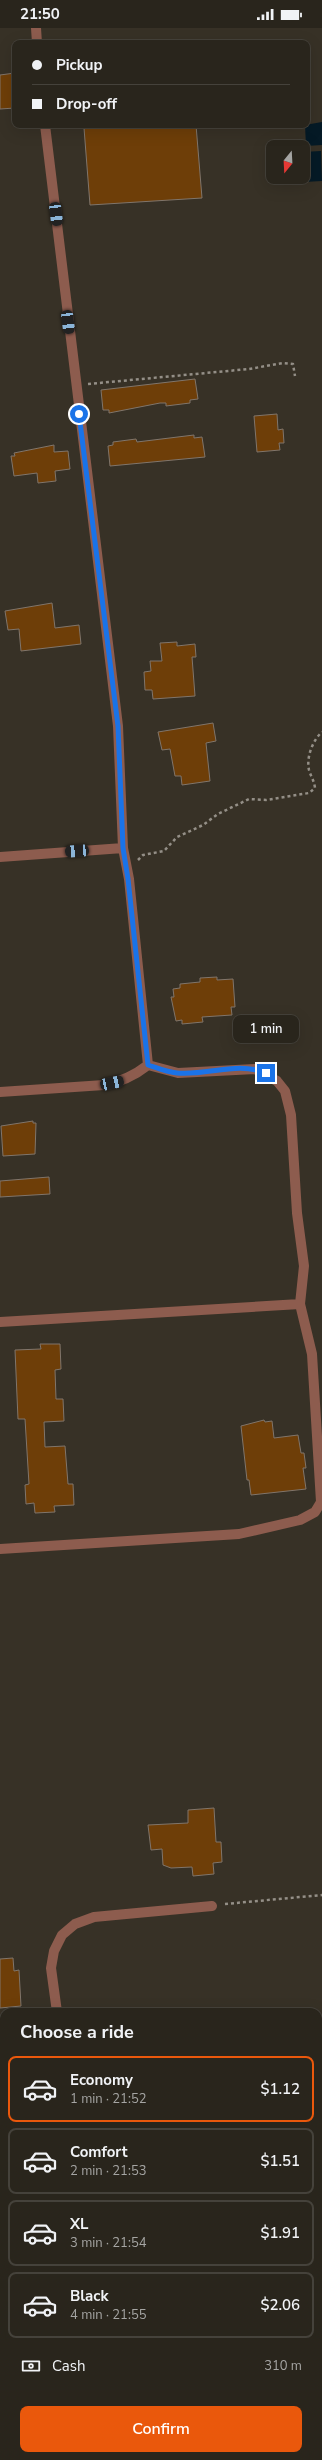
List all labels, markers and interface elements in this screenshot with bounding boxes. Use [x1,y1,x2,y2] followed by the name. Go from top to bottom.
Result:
[20,4,60,24] text: 21:50
[56,55,102,75] text: Pickup
[56,94,117,114] text: Drop-off
[266,140,310,184] north arrow
[266,140,310,184] map controls
[49,201,63,227] car
[61,309,75,335] car
[70,405,88,423] route start
[65,844,89,858] car
[233,1015,299,1043] callout: 1 min
[249,1020,283,1038] text: 1 min
[257,1064,275,1082] route end
[99,1075,125,1091] car
[20,2020,134,2044] text: Choose a ride
[70,2070,133,2090] text: Economy
[22,2071,58,2107] icon: car
[260,2079,300,2099] text: $1.12
[70,2090,146,2108] text: 1 min · 21:52
[70,2142,127,2162] text: Comfort
[22,2143,58,2179] icon: car
[260,2151,300,2171] text: $1.51
[70,2162,146,2180] text: 2 min · 21:53
[70,2214,89,2234] text: XL
[22,2215,58,2251] icon: car
[260,2223,300,2243] text: $1.91
[70,2234,146,2252] text: 3 min · 21:54
[70,2286,108,2306] text: Black
[22,2287,58,2323] icon: car
[260,2295,300,2315] text: $2.06
[70,2306,146,2324] text: 4 min · 21:55
[20,2355,42,2377] icon: cash
[52,2356,86,2376] text: Cash
[264,2357,302,2375] text: 310 m
[20,2406,302,2452] button: Confirm

